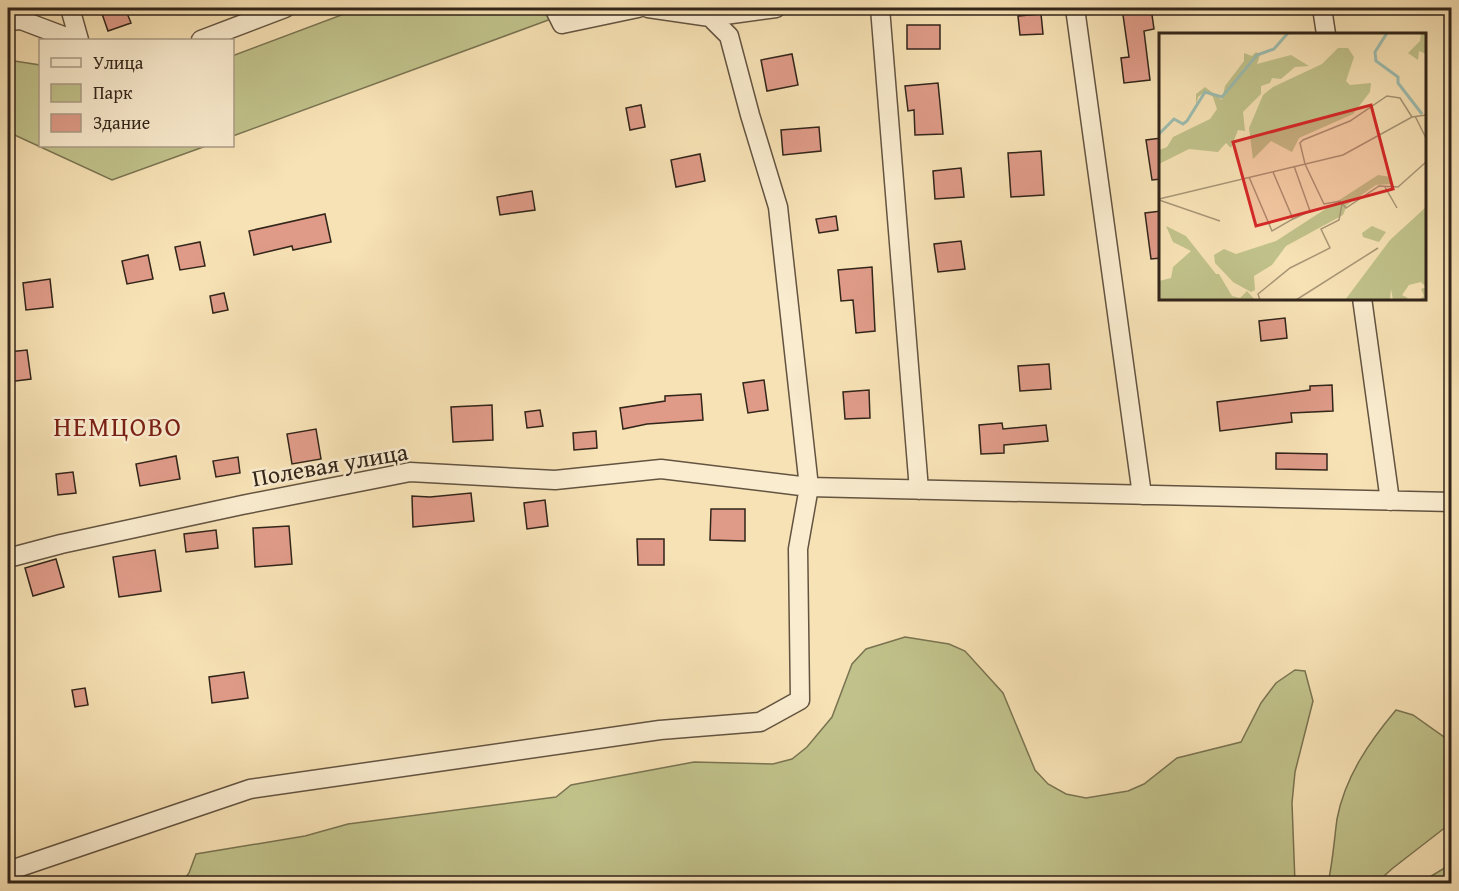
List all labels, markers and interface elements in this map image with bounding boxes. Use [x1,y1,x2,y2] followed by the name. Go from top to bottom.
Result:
[1159,33,1426,300] inset map
[39,39,234,147] legend
[93,49,144,76] text: Улица
[93,79,133,106] text: Парк
[93,109,150,136] text: Здание
[54,406,182,446] district label: НЕМЦОВО
[249,433,411,495] street label: Полевая улица

